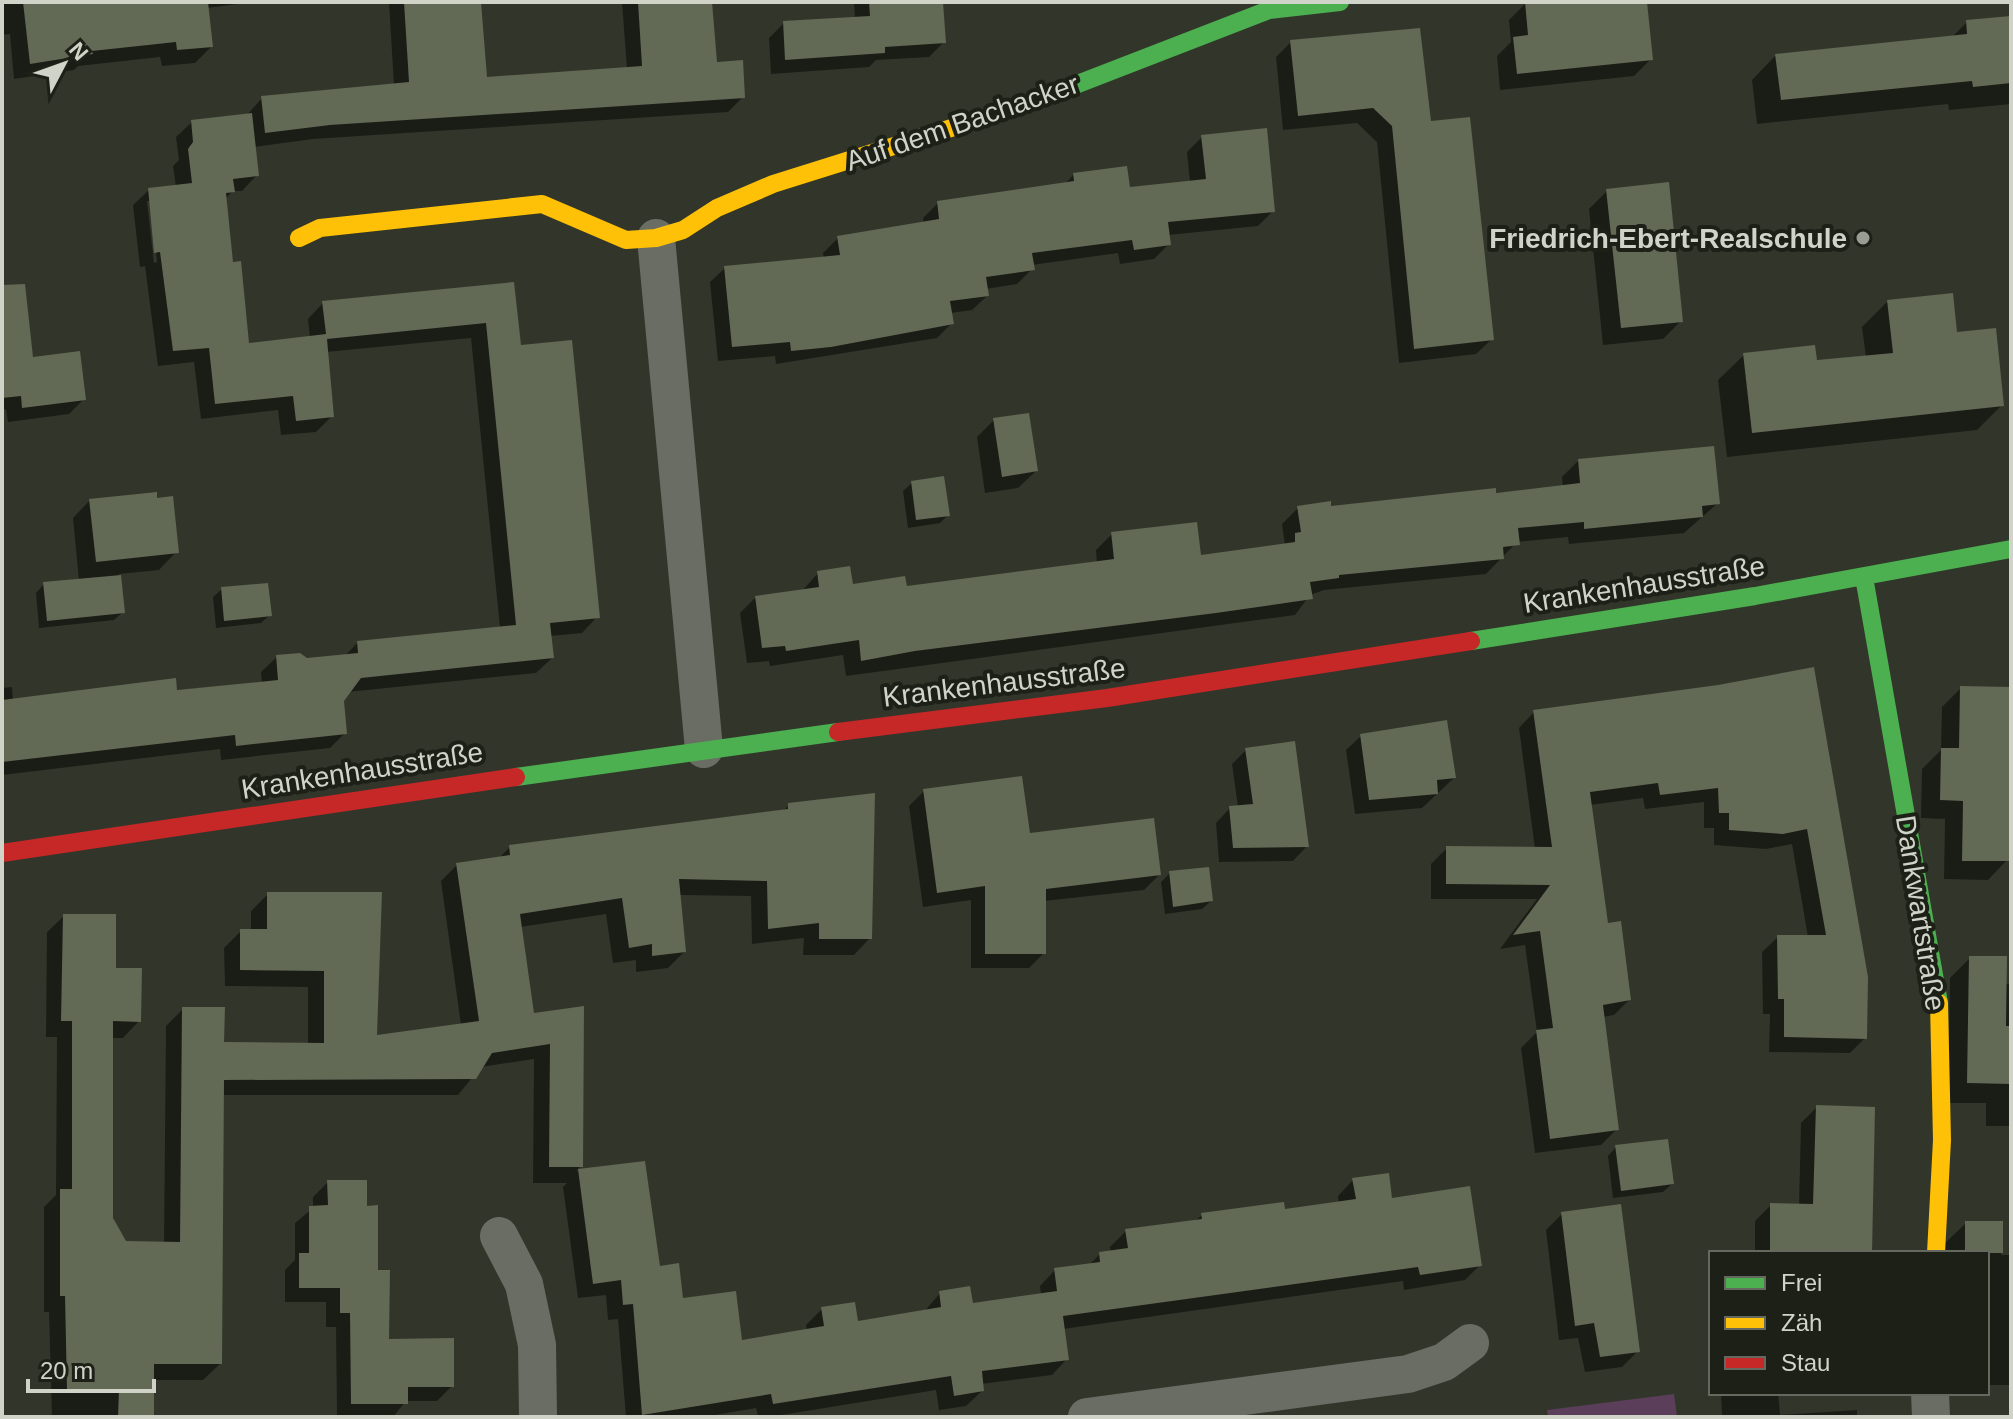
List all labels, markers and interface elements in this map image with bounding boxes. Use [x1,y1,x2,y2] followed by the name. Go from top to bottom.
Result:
[24,24,104,104] north arrow
[64,37,93,65] text: N
[842,68,1083,177] street label: Auf dem Bachacker
[1489,223,1847,254] place label: Friedrich-Ebert-Realschule
[1854,229,1872,247] marker: Friedrich-Ebert-Realschule
[1521,550,1767,619] street label: Krankenhausstraße
[881,652,1127,713] street label: Krankenhausstraße
[239,736,485,805] street label: Krankenhausstraße
[1890,813,1951,1013] street label: Dankwartstraße
[1709,1251,1989,1395] legend
[1781,1269,1822,1296] text: Frei
[1781,1309,1822,1336] text: Zäh
[28,1343,154,1393] scale bar
[1781,1349,1830,1376] text: Stau
[40,1357,93,1384] text: 20 m

